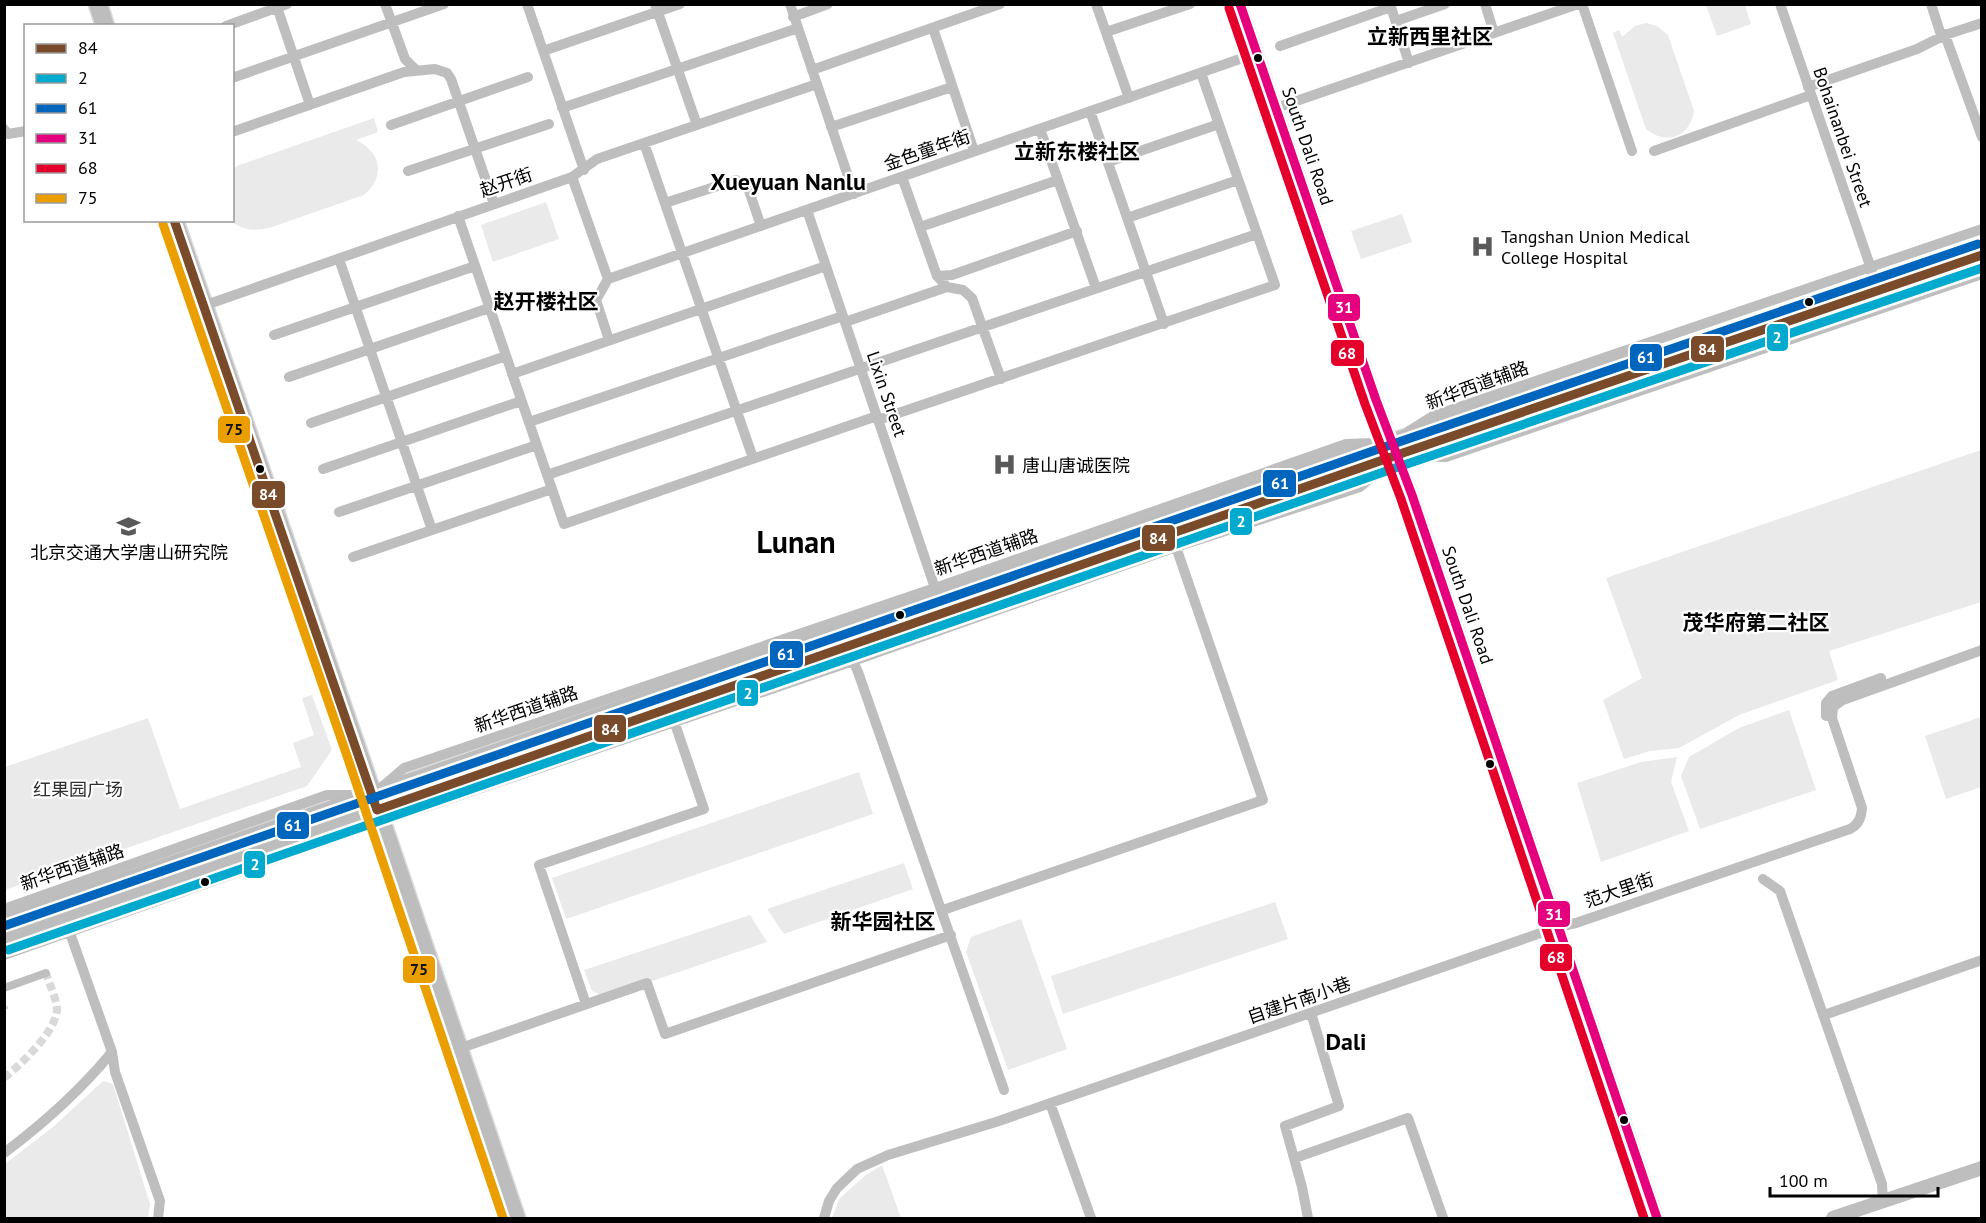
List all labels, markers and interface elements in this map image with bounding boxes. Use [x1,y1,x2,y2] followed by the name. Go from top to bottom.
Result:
[1367,23,1493,50] district label: 立新西里社区
[24,24,234,222] legend
[78,36,98,59] text: 84
[1252,52,1264,64] unlabelled marker
[1808,64,1878,210] street label: Bohainanbei Street
[78,66,88,89] text: 2
[1277,84,1339,208] street label: South Dali Road
[78,96,98,119] text: 61
[881,124,973,176] street label: 金色童年街
[78,126,98,149] text: 31
[1014,138,1140,165] district label: 立新东楼社区
[78,156,98,179] text: 68
[477,162,535,202] street label: 赵开街
[710,166,866,197] district label: Xueyuan Nanlu
[78,186,98,209] text: 75
[1501,225,1690,269] place label: Tangshan Union Medical College Hospital
[1470,233,1496,259] hospital icon: Tangshan Union Medical College Hospital
[494,288,599,315] district label: 赵开楼社区
[1327,293,1361,322] line badge: 31
[1803,296,1815,308] unlabelled marker
[1335,297,1353,317] text: 31
[1766,323,1789,352] line badge: 2
[1772,327,1782,347] text: 2
[1690,335,1725,363] line badge: 84
[1330,339,1365,367] line badge: 68
[1698,339,1716,359] text: 84
[1338,343,1356,363] text: 68
[1629,343,1663,372] line badge: 61
[1637,347,1655,367] text: 61
[862,348,912,440] street label: Lixin Street
[1422,356,1532,414] street label: 新华西道辅路
[217,415,251,444] line badge: 75
[225,419,243,439] text: 75
[991,452,1017,478] hospital icon: 唐山唐诚医院
[1022,454,1130,477] place label: 唐山唐诚医院
[254,463,266,475] unlabelled marker
[1262,469,1297,498] line badge: 61
[1271,473,1289,493] text: 61
[251,480,286,509] line badge: 84
[259,484,277,504] text: 84
[1229,507,1253,536] line badge: 2
[1236,511,1246,531] text: 2
[116,513,142,539] school or university icon: 北京交通大学唐山研究院
[756,522,836,561] district label: Lunan
[931,524,1041,580] street label: 新华西道辅路
[1141,524,1176,552] line badge: 84
[1149,528,1167,548] text: 84
[30,541,228,564] place label: 北京交通大学唐山研究院
[1437,543,1499,667] street label: South Dali Road
[894,609,906,621] unlabelled marker
[1683,609,1830,636] district label: 茂华府第二社区
[769,640,804,669] line badge: 61
[777,644,795,664] text: 61
[736,679,759,707] line badge: 2
[471,681,581,737] street label: 新华西道辅路
[743,683,753,703] text: 2
[593,714,627,743] line badge: 84
[601,719,619,739] text: 84
[1484,758,1496,770] unlabelled marker
[33,778,123,801] park label: 红果园广场
[276,811,310,840] line badge: 61
[284,815,302,835] text: 61
[17,839,127,895] street label: 新华西道辅路
[243,850,266,879] line badge: 2
[250,854,260,874] text: 2
[1581,867,1657,913] street label: 范大里街
[199,876,211,888] unlabelled marker
[1537,900,1571,928] line badge: 31
[1545,904,1563,924] text: 31
[831,908,936,935] district label: 新华园社区
[1539,943,1573,972] line badge: 68
[1547,947,1565,967] text: 68
[402,955,436,984] line badge: 75
[410,959,428,979] text: 75
[1244,972,1354,1028] street label: 自建片南小巷
[1326,1026,1366,1057] district label: Dali
[1618,1114,1630,1126] unlabelled marker
[1770,1160,1938,1198] scale bar
[1779,1169,1828,1192] text: 100 m

